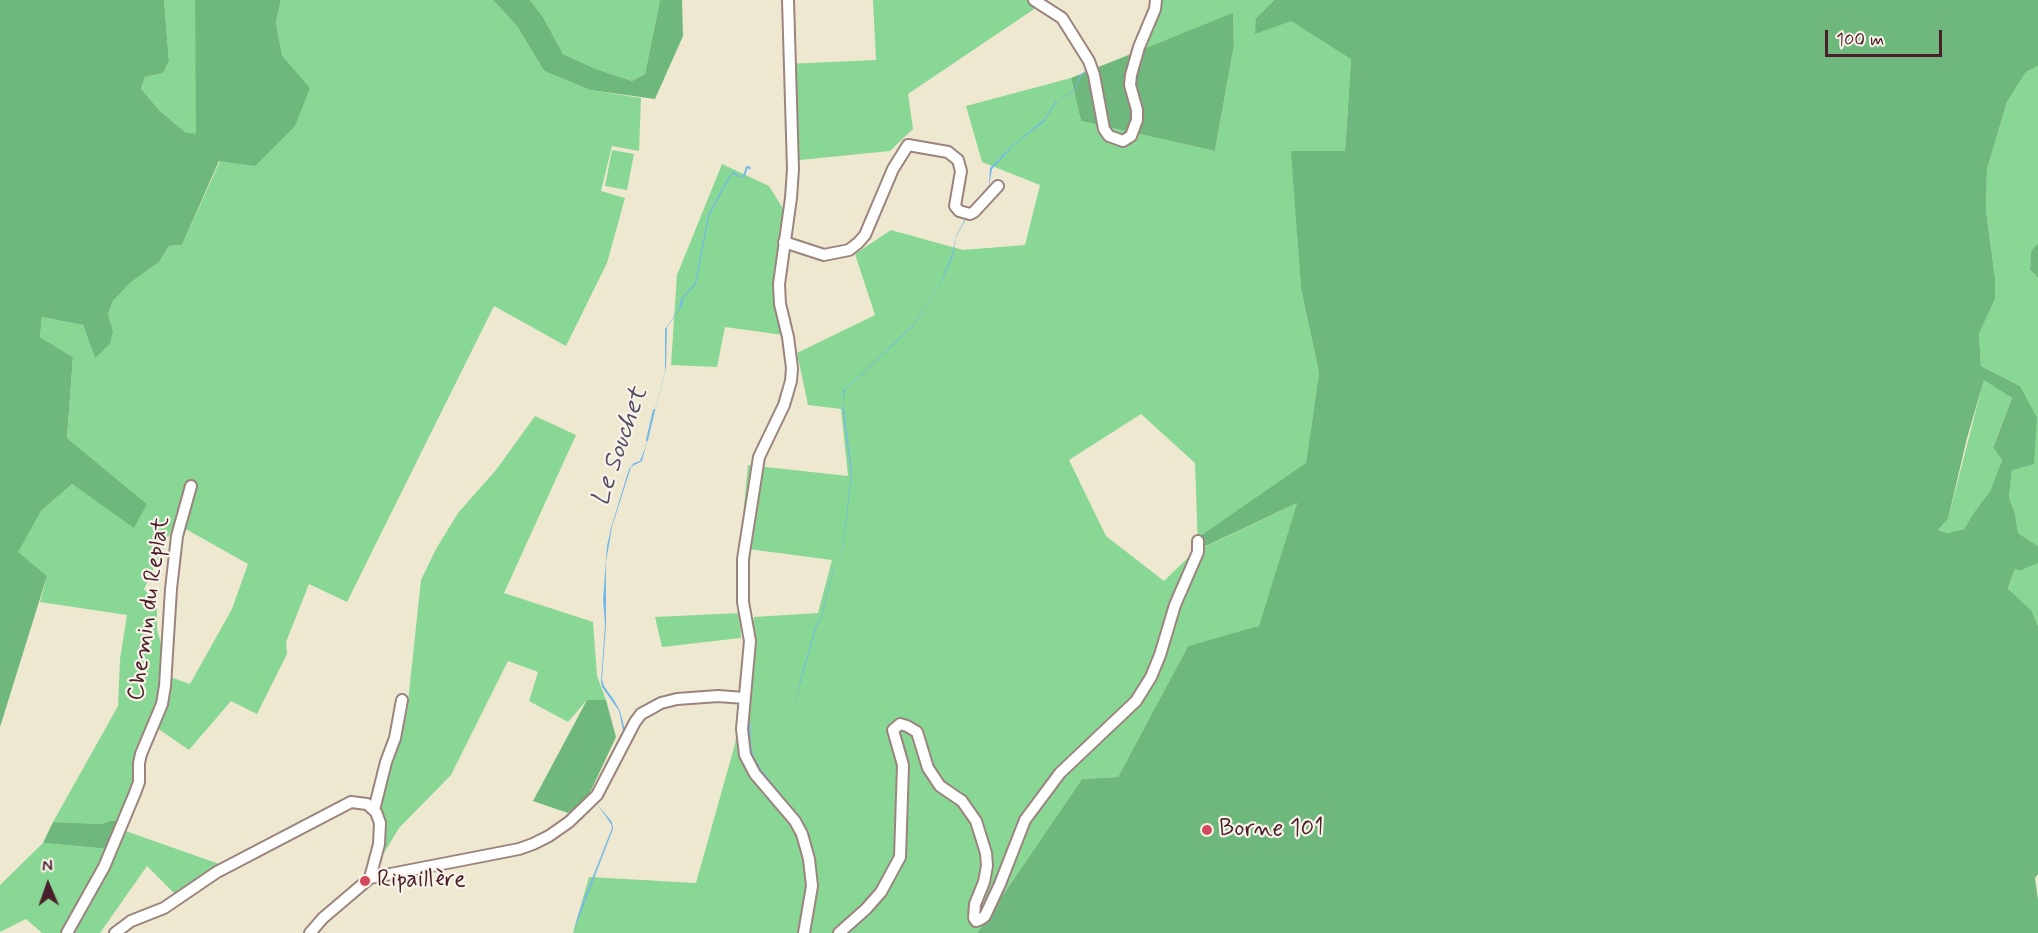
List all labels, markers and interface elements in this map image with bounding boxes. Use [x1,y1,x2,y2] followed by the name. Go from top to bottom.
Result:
[1828,18,1945,56] scale bar
[1836,28,1884,52] text: 100 m
[586,384,656,510] water label: Le Souchet
[123,515,177,703] street label: Chemin du Replat
[1219,816,1324,844] place label: Borne 101
[1200,823,1214,837] marker: Borne 101
[18,855,78,915] north arrow
[42,856,53,877] text: N
[377,867,466,895] place label: Ripaillère
[358,874,372,888] marker: Ripaillère

